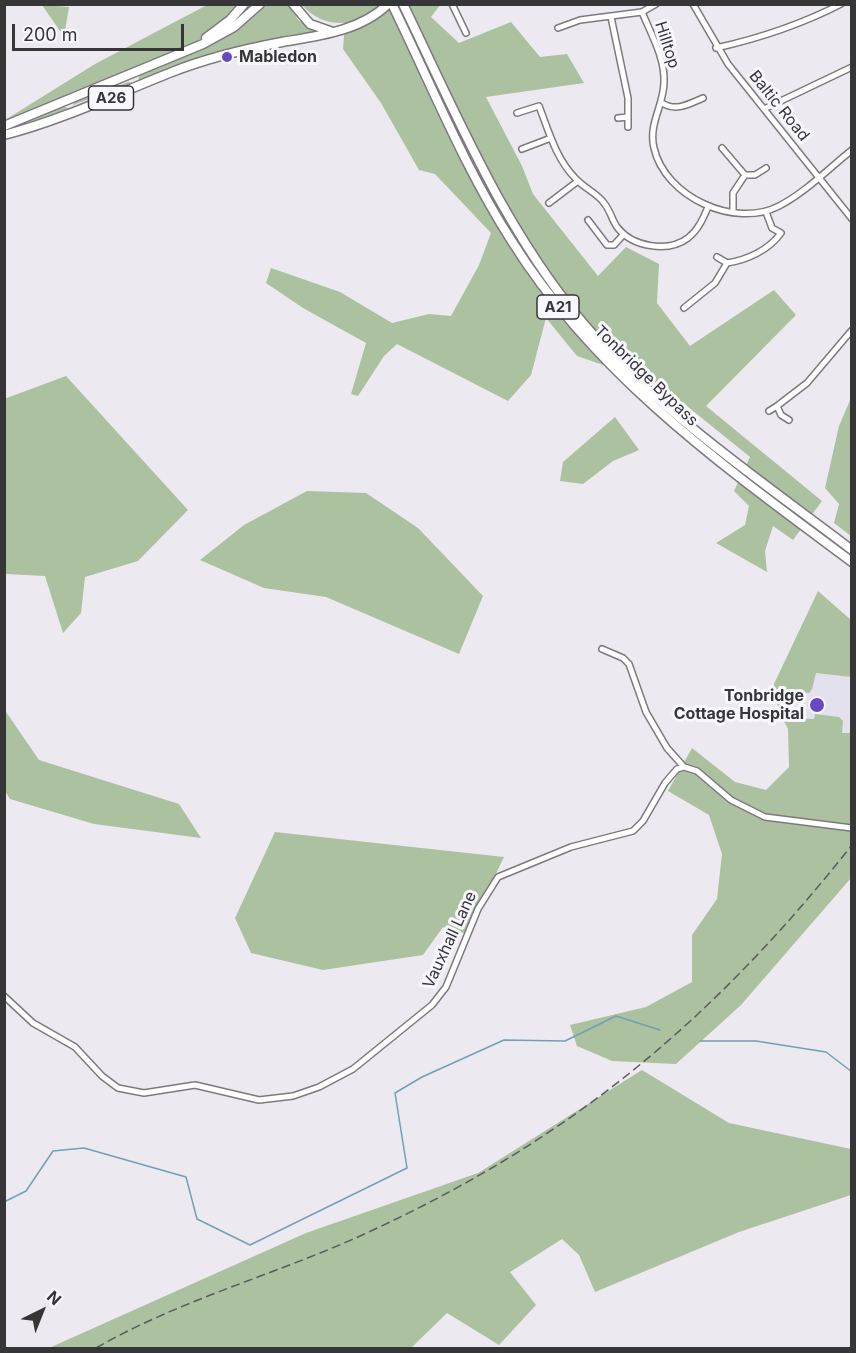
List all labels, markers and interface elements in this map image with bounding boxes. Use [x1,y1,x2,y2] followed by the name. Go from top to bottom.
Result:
[15,12,188,50] scale bar
[650,19,684,71] street label: Hilltop
[23,24,78,45] text: 200 m
[239,47,317,67] place label: Mabledon
[220,50,234,64] marker: Mabledon
[745,67,813,145] street label: Baltic Road
[88,86,134,110] road number: A26
[537,295,579,319] road number: A21
[590,322,702,430] street label: Tonbridge Bypass
[674,686,804,724] place label: Tonbridge Cottage Hospital
[808,696,826,714] marker: Tonbridge Cottage Hospital
[419,888,481,992] street label: Vauxhall Lane
[12,1281,72,1341] north arrow
[43,1286,66,1309] text: N

